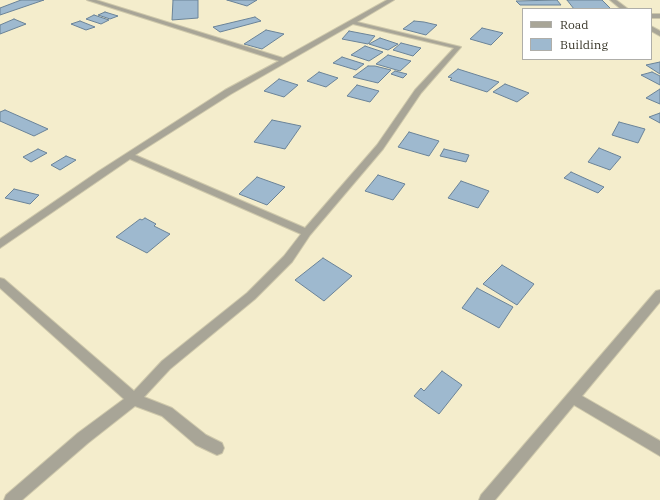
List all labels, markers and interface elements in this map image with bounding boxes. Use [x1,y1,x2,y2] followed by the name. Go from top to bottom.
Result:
[522,8,652,60] legend
[560,17,589,32] text: Road
[560,37,608,52] text: Building

